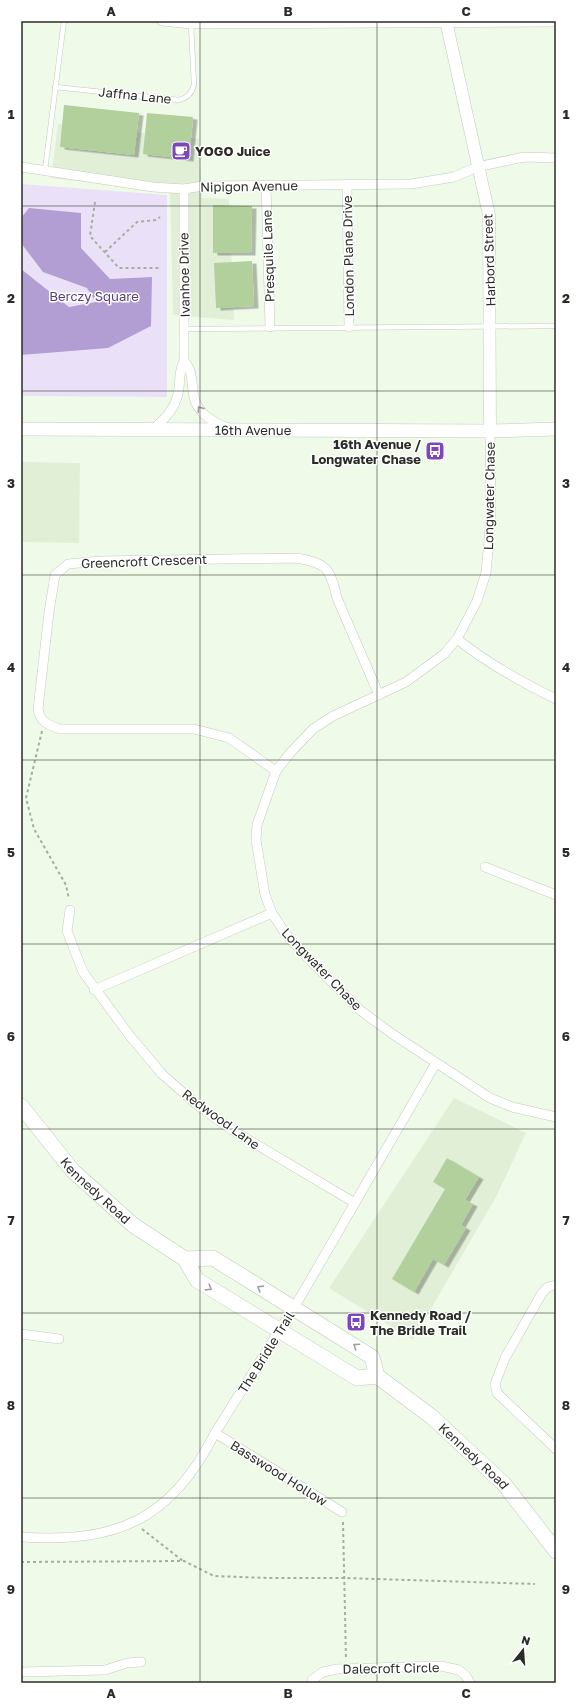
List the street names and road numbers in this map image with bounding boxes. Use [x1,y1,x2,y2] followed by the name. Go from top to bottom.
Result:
[98,83,172,107] street label: Jaffna Lane
[200,177,298,195] street label: Nipigon Avenue
[339,195,357,317] street label: London Plane Drive
[258,210,278,302] street label: Presquile Lane
[479,213,499,307] street label: Harbord Street
[175,232,193,318] street label: Ivanhoe Drive
[215,422,291,438] street label: 16th Avenue
[480,442,498,550] street label: Longwater Chase
[81,551,207,571] street label: Greencroft Crescent
[279,925,365,1013] street label: Longwater Chase
[179,1086,263,1152] street label: Redwood Lane
[57,1154,134,1227] street label: Kennedy Road
[234,1308,298,1396] street label: The Bridle Trail
[436,1420,513,1492] street label: Kennedy Road
[228,1437,331,1509] street label: Basswood Hollow
[342,1659,440,1677] street label: Dalecroft Circle

